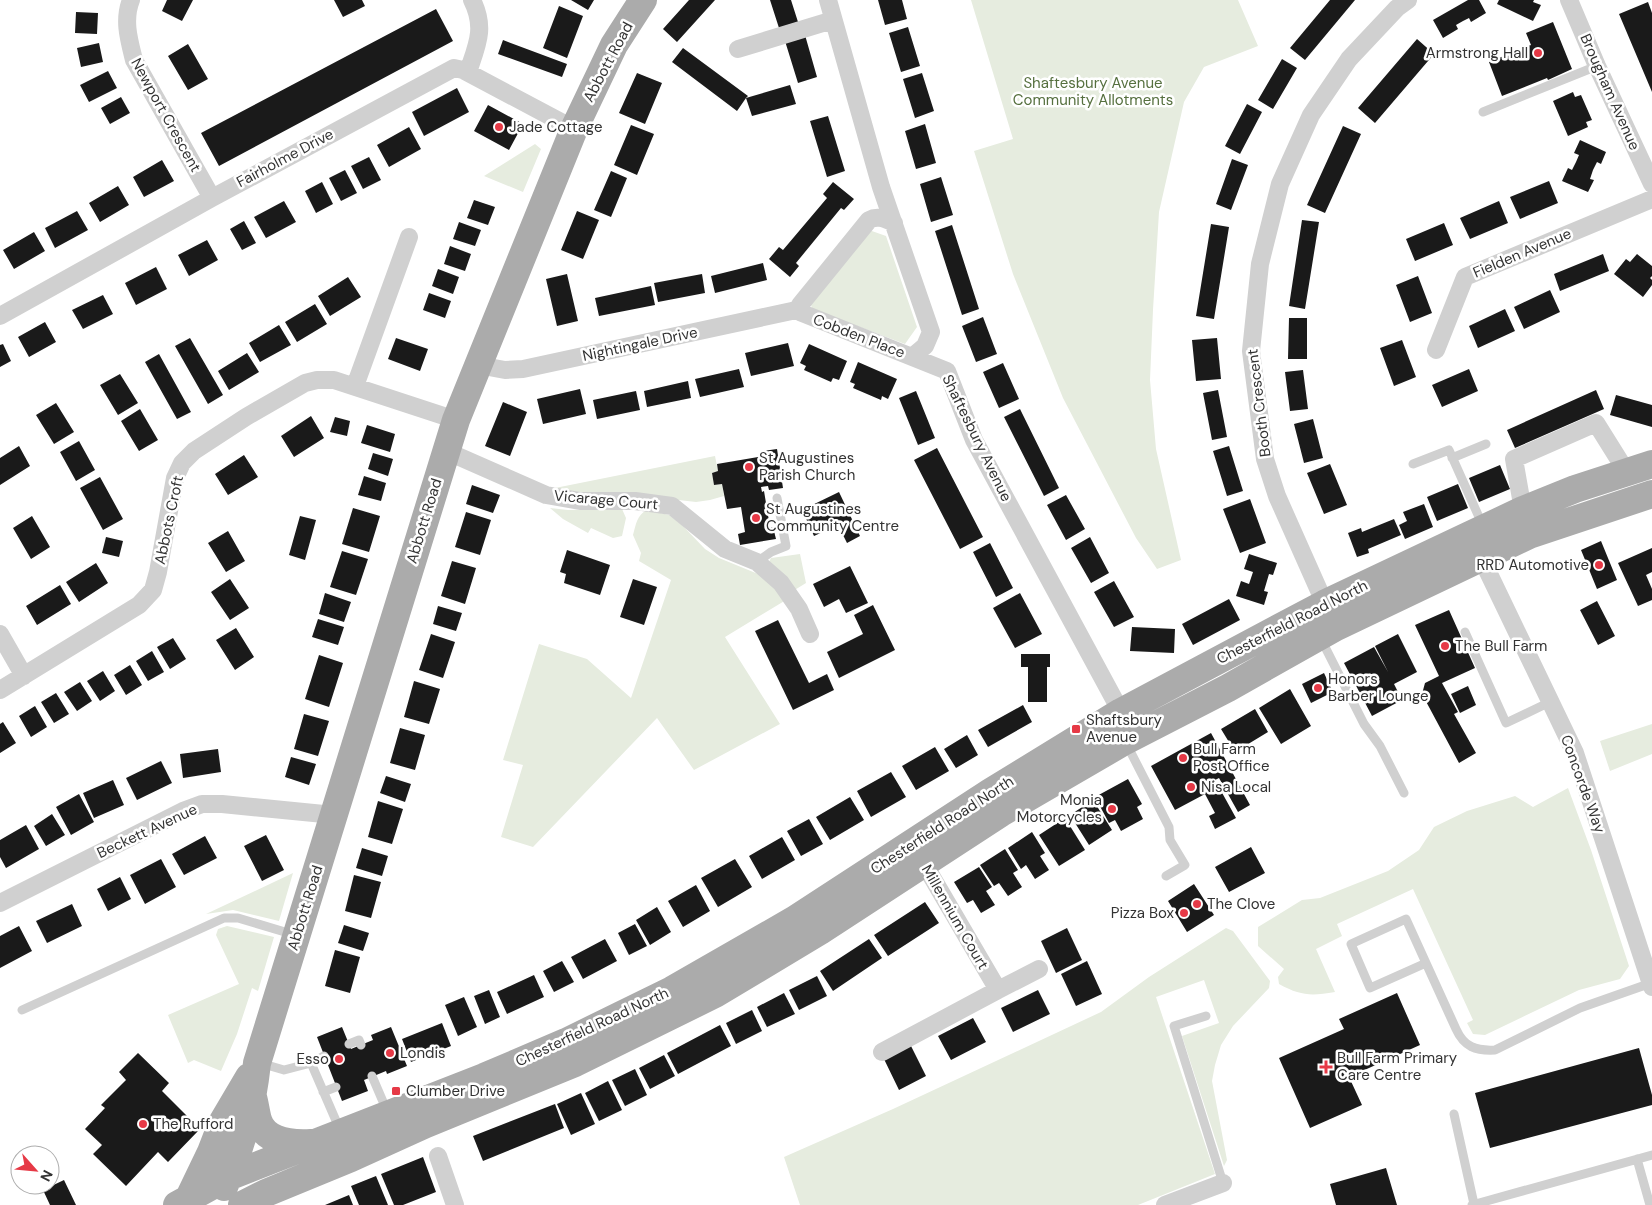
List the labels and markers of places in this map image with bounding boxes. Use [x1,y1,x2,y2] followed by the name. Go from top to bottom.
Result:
[1426,43,1528,63] place label: Armstrong Hall
[1532,47,1544,59] marker: Armstrong Hall
[509,117,602,137] place label: Jade Cottage
[493,121,505,133] marker: Jade Cottage
[759,448,855,485] place label: St Augustines Parish Church
[743,461,755,473] marker: St Augustines Parish Church
[766,499,899,536] place label: St Augustines Community Centre
[750,512,762,524] marker: St Augustines Community Centre
[1476,555,1589,575] place label: RRD Automotive
[1593,559,1605,571] marker: RRD Automotive
[1455,636,1547,656] place label: The Bull Farm
[1439,640,1451,652] marker: The Bull Farm
[1328,669,1429,706] place label: Honors Barber Lounge
[1312,682,1324,694] marker: Honors Barber Lounge
[1086,710,1163,747] place label: Shaftsbury Avenue
[1070,723,1082,735] marker: Shaftsbury Avenue
[1193,739,1270,776] place label: Bull Farm Post Office
[1177,752,1189,764] marker: Bull Farm Post Office
[1201,777,1271,797] place label: Nisa Local
[1185,781,1197,793] marker: Nisa Local
[1017,790,1102,827] place label: Monia Motorcycles
[1106,803,1118,815] marker: Monia Motorcycles
[1207,894,1275,914] place label: The Clove
[1191,898,1203,910] marker: The Clove
[1111,903,1175,923] place label: Pizza Box
[1178,907,1190,919] marker: Pizza Box
[400,1043,446,1063] place label: Londis
[384,1047,396,1059] marker: Londis
[1337,1048,1458,1085] place label: Bull Farm Primary Care Centre
[297,1049,329,1069] place label: Esso
[333,1053,345,1065] marker: Esso
[1319,1060,1333,1074] marker: Bull Farm Primary Care Centre
[406,1081,505,1101] place label: Clumber Drive
[390,1085,402,1097] marker: Clumber Drive
[153,1114,234,1134] place label: The Rufford
[137,1118,149,1130] marker: The Rufford

